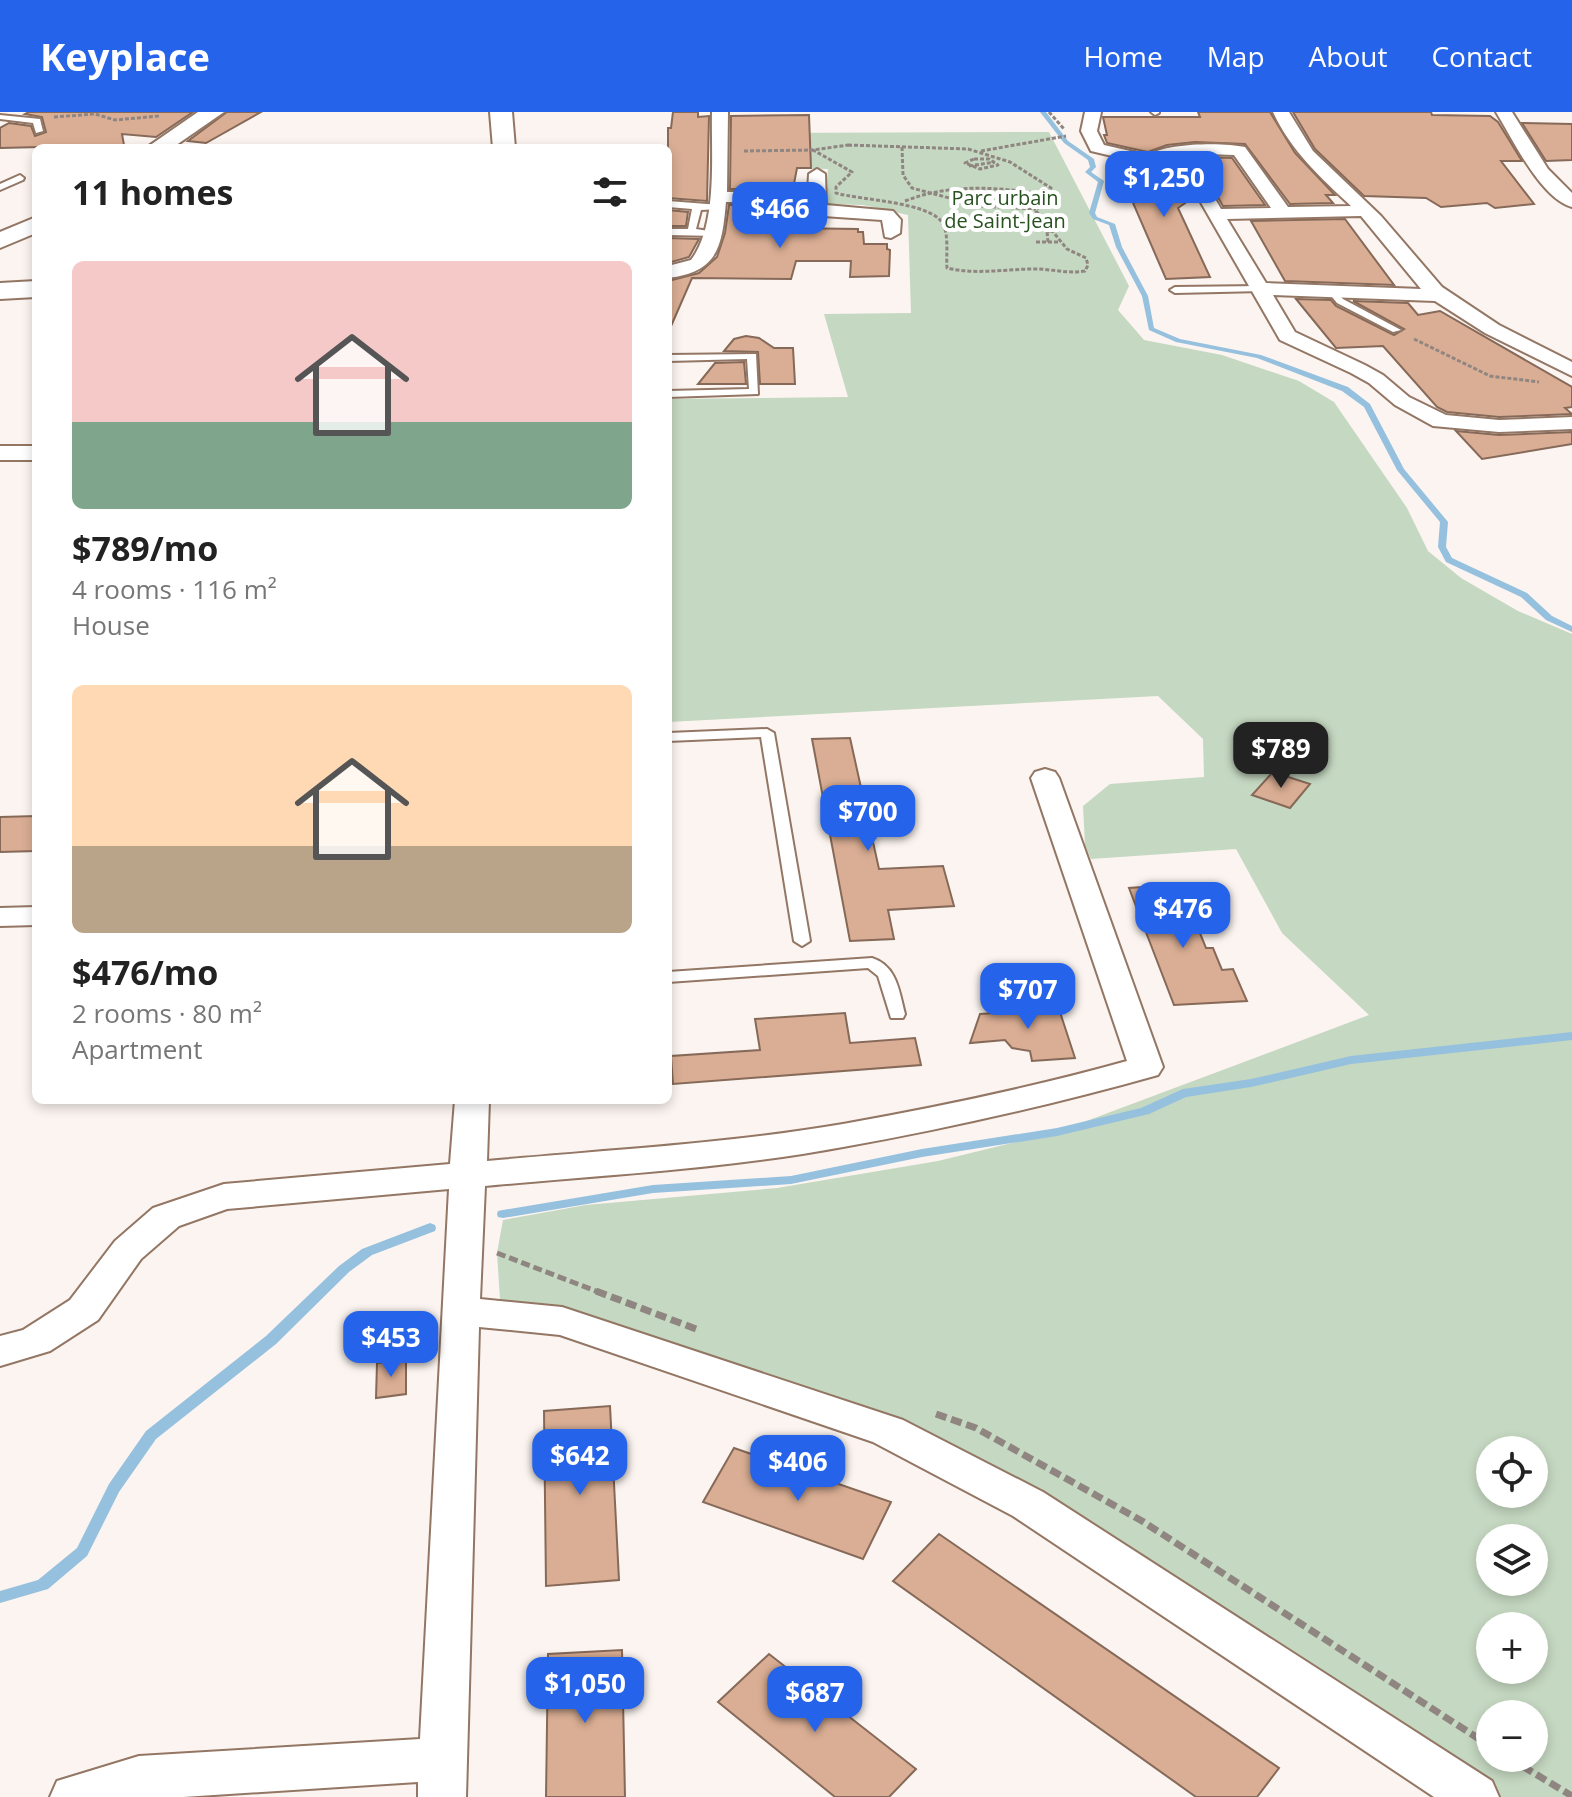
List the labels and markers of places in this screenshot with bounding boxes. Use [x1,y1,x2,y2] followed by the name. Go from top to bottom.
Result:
[1099,151,1229,219] pin: $1,250
[733,182,827,250] pin: $466
[1234,722,1328,790] pin: $789
[821,785,915,853] pin: $700
[1136,882,1230,950] pin: $476
[981,963,1075,1031] pin: $707
[344,1311,438,1379] pin: $453
[533,1429,627,1497] pin: $642
[751,1435,845,1503] pin: $406
[520,1657,650,1725] pin: $1,050
[768,1666,862,1734] pin: $687

